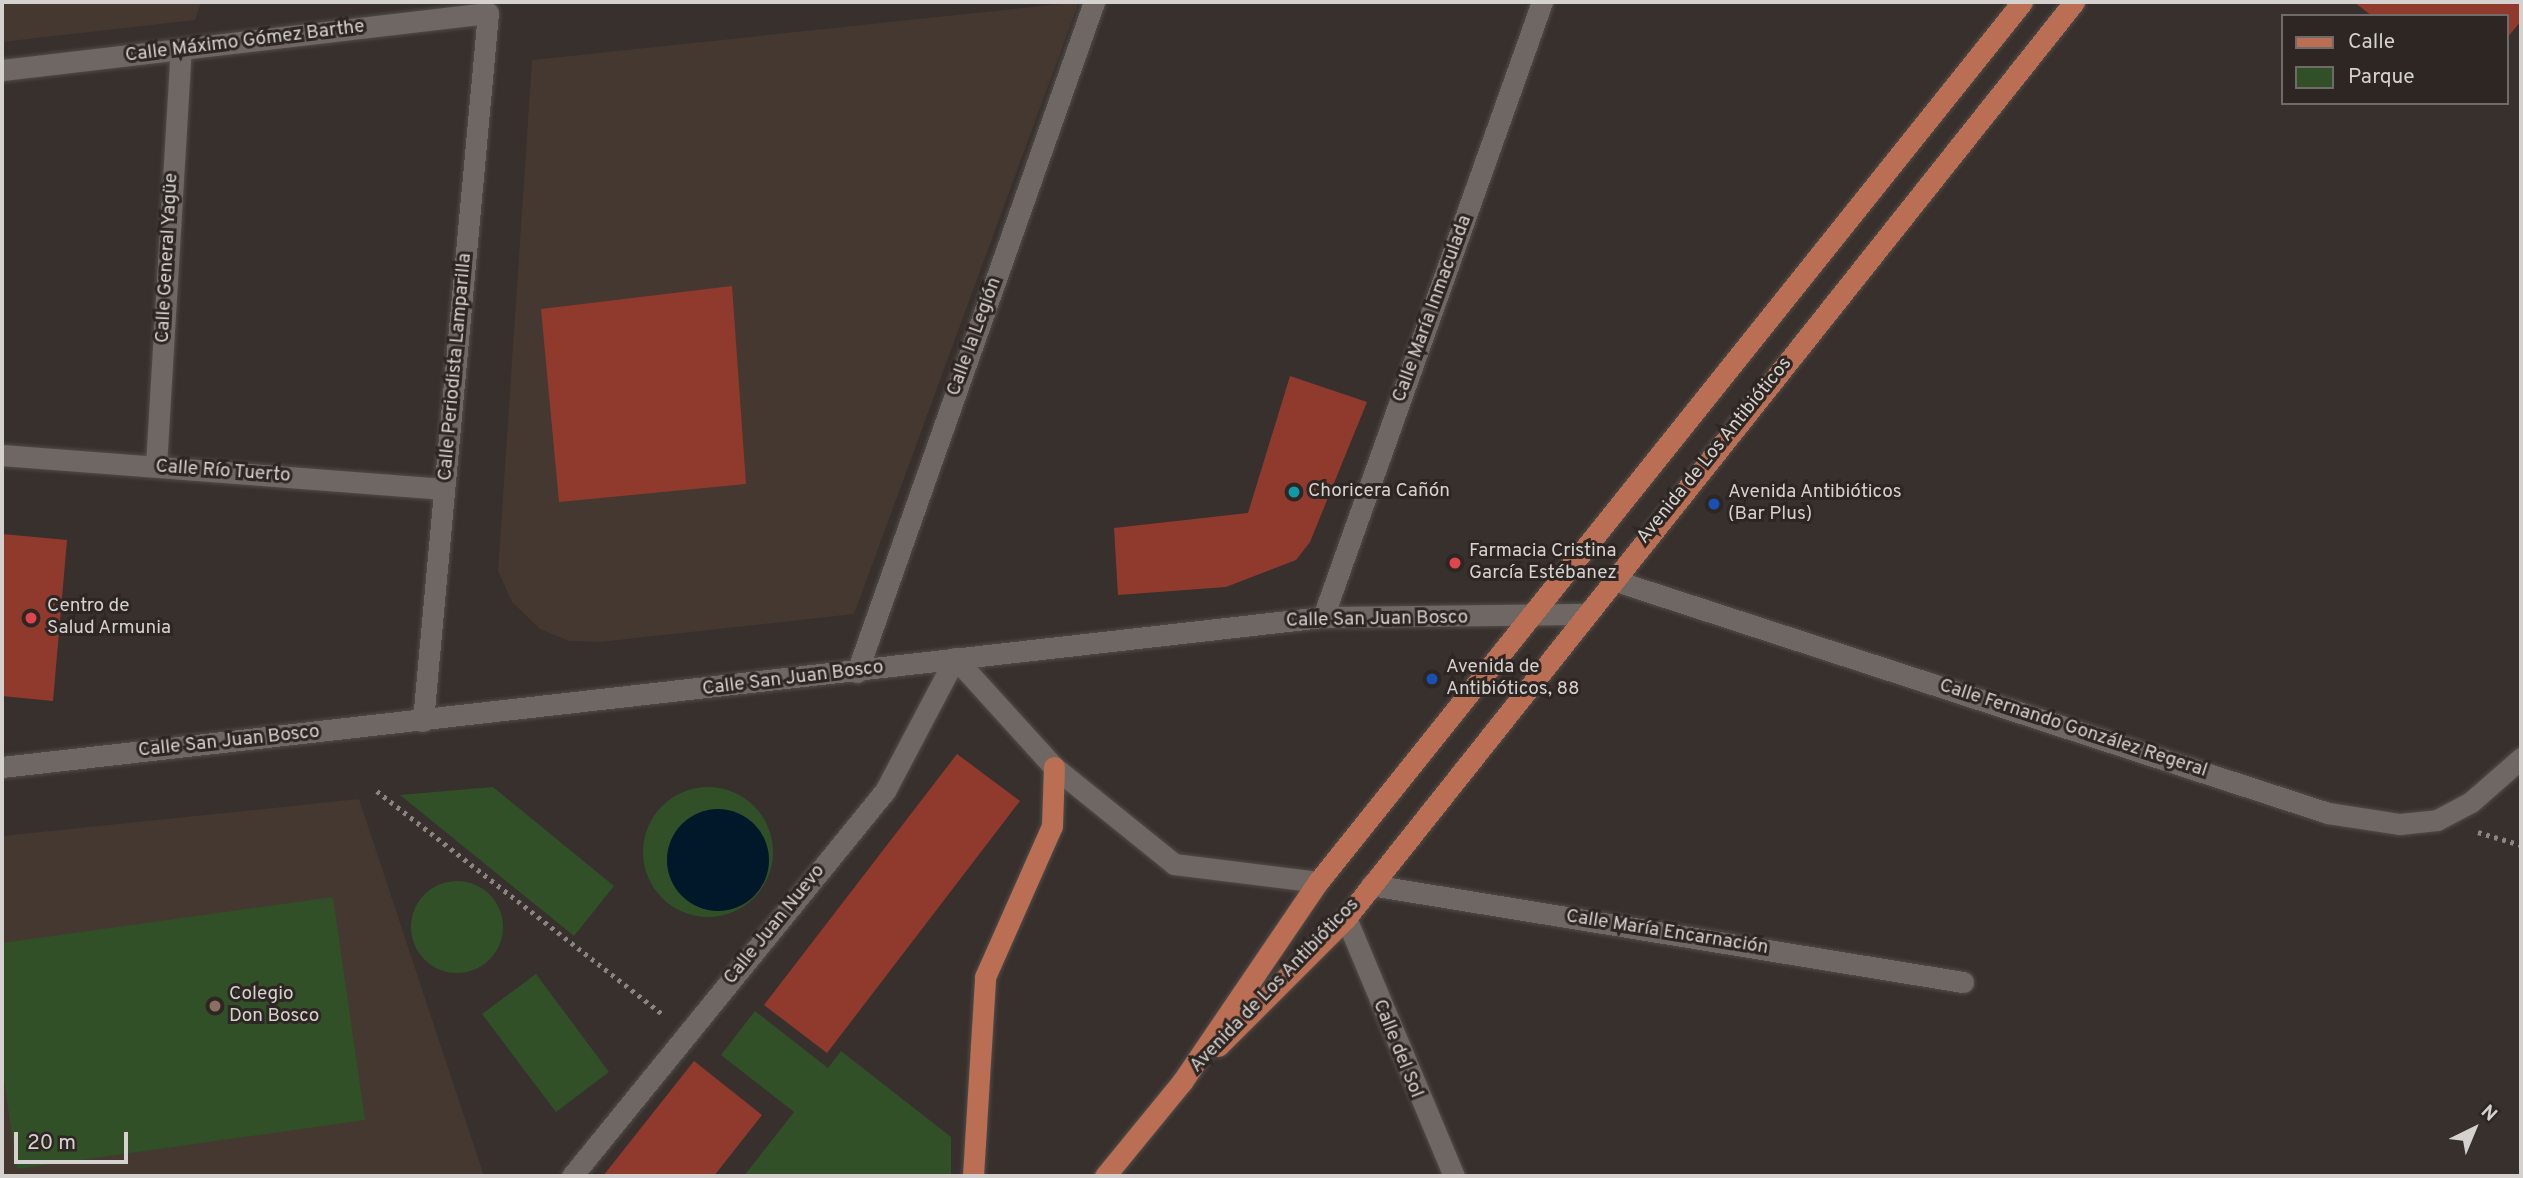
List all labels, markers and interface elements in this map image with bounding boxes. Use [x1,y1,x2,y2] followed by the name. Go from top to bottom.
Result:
[2282,14,2509,105] legend
[124,16,366,68] street label: Calle Máximo Gómez Barthe
[2348,29,2395,56] text: Calle
[2348,64,2415,91] text: Parque
[152,172,184,344] street label: Calle General Yagüe
[1389,212,1477,406] street label: Calle María Inmaculada
[435,252,477,482] street label: Calle Periodista Lamparilla
[943,275,1007,399] street label: Calle la Legión
[1632,353,1798,549] street label: Avenida de Los Antibióticos
[154,456,292,488] street label: Calle Río Tuerto
[1308,481,1450,503] place label: Choricera Cañón
[1728,482,1902,526] place label: Avenida Antibióticos (Bar Plus)
[1286,484,1302,500] marker: Choricera Cañón
[1706,496,1722,512] marker: Avenida Antibióticos (Bar Plus)
[1469,541,1617,585] place label: Farmacia Cristina García Estébanez
[1447,555,1463,571] marker: Farmacia Cristina García Estébanez
[47,596,172,640] place label: Centro de Salud Armunia
[1286,607,1468,633] street label: Calle San Juan Bosco
[21,608,41,628] marker: Centro de Salud Armunia
[701,657,885,701] street label: Calle San Juan Bosco
[1446,657,1580,701] place label: Avenida de Antibióticos, 88
[1424,671,1440,687] marker: Avenida de Antibióticos, 88
[1936,675,2210,783] street label: Calle Fernando González Regeral
[137,721,321,763] street label: Calle San Juan Bosco
[720,860,830,990] street label: Calle Juan Nuevo
[1185,894,1365,1078] street label: Avenida de Los Antibióticos
[1564,906,1770,960] street label: Calle María Encarnación
[229,984,319,1028] place label: Colegio Don Bosco
[1367,997,1427,1101] street label: Calle del Sol
[207,998,223,1014] marker: Colegio Don Bosco
[2439,1094,2509,1164] north arrow
[2475,1100,2501,1127] text: N
[18,1118,131,1162] scale bar
[27,1130,76,1157] text: 20 m

